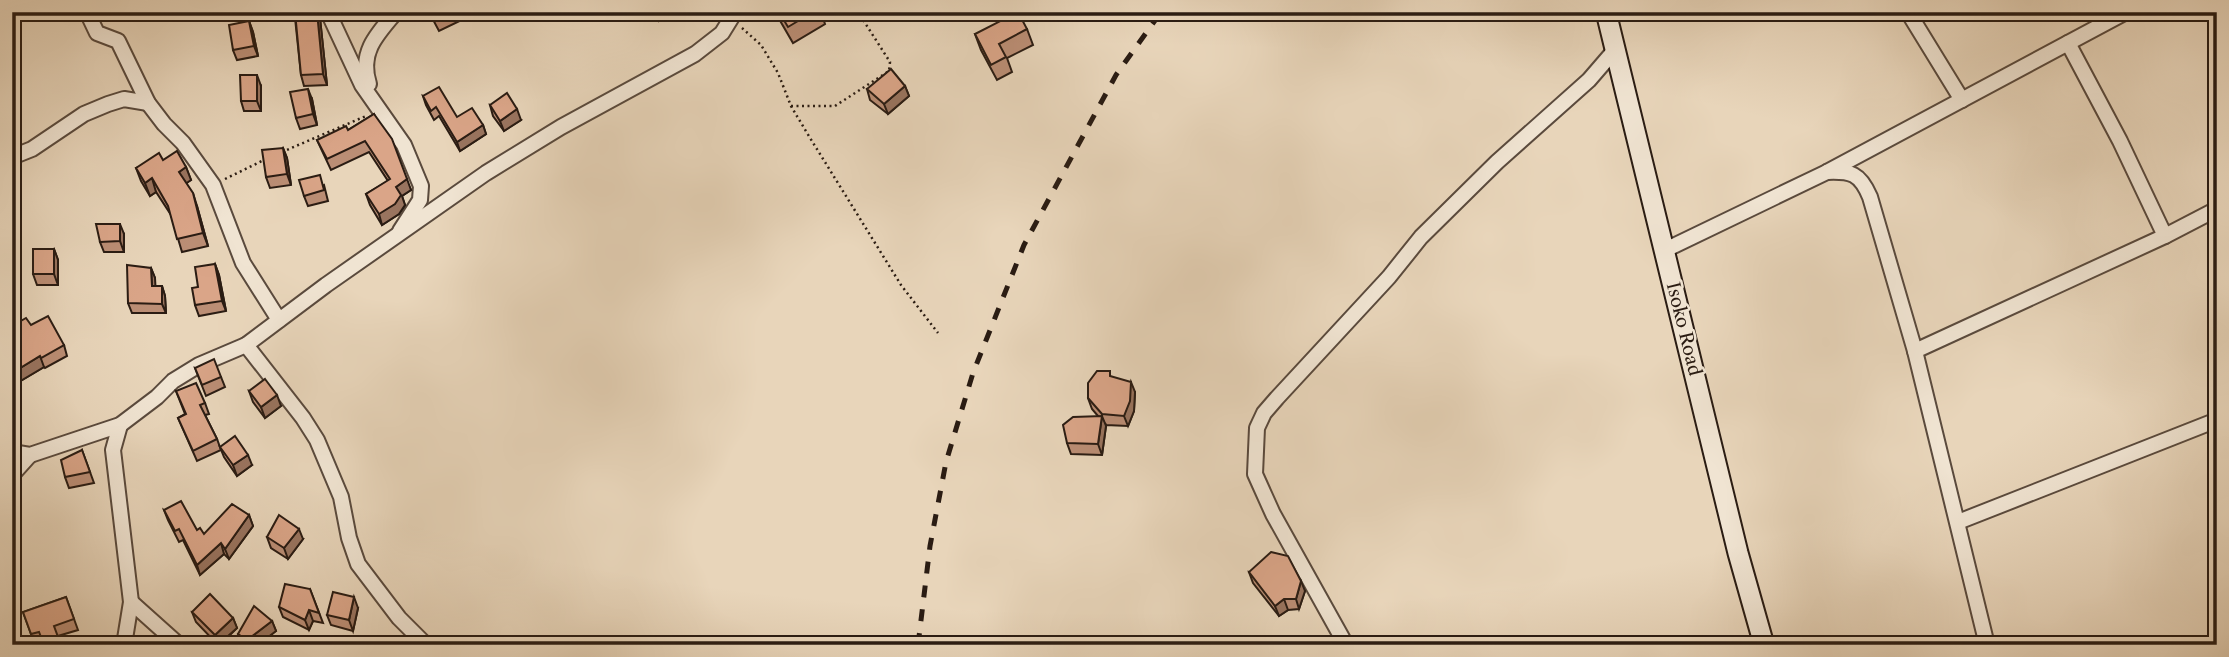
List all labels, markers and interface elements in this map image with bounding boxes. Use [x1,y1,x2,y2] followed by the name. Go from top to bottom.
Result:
[1662,280,1706,378] street label: Isoko Road

